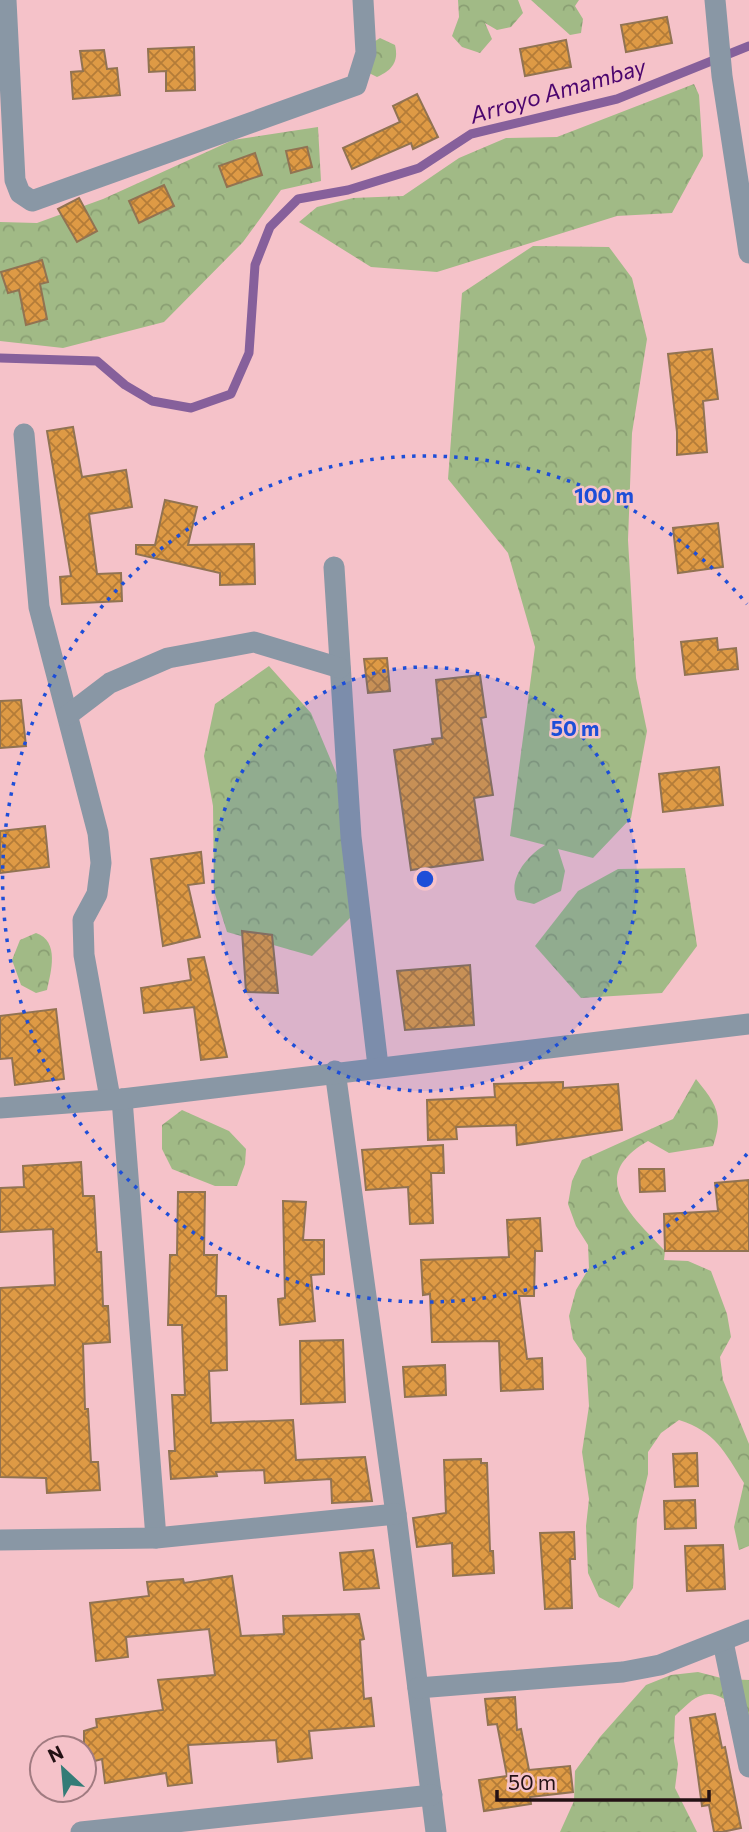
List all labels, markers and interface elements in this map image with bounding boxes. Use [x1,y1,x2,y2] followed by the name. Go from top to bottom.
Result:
[466,51,650,129] water label: Arroyo Amambay
[574,482,634,507] text: 100 m
[551,715,599,740] text: 50 m
[413,867,437,891] centre of rings
[28,1734,98,1804] north arrow
[44,1740,67,1767] text: N
[497,1758,709,1802] scale bar
[508,1769,556,1794] text: 50 m

